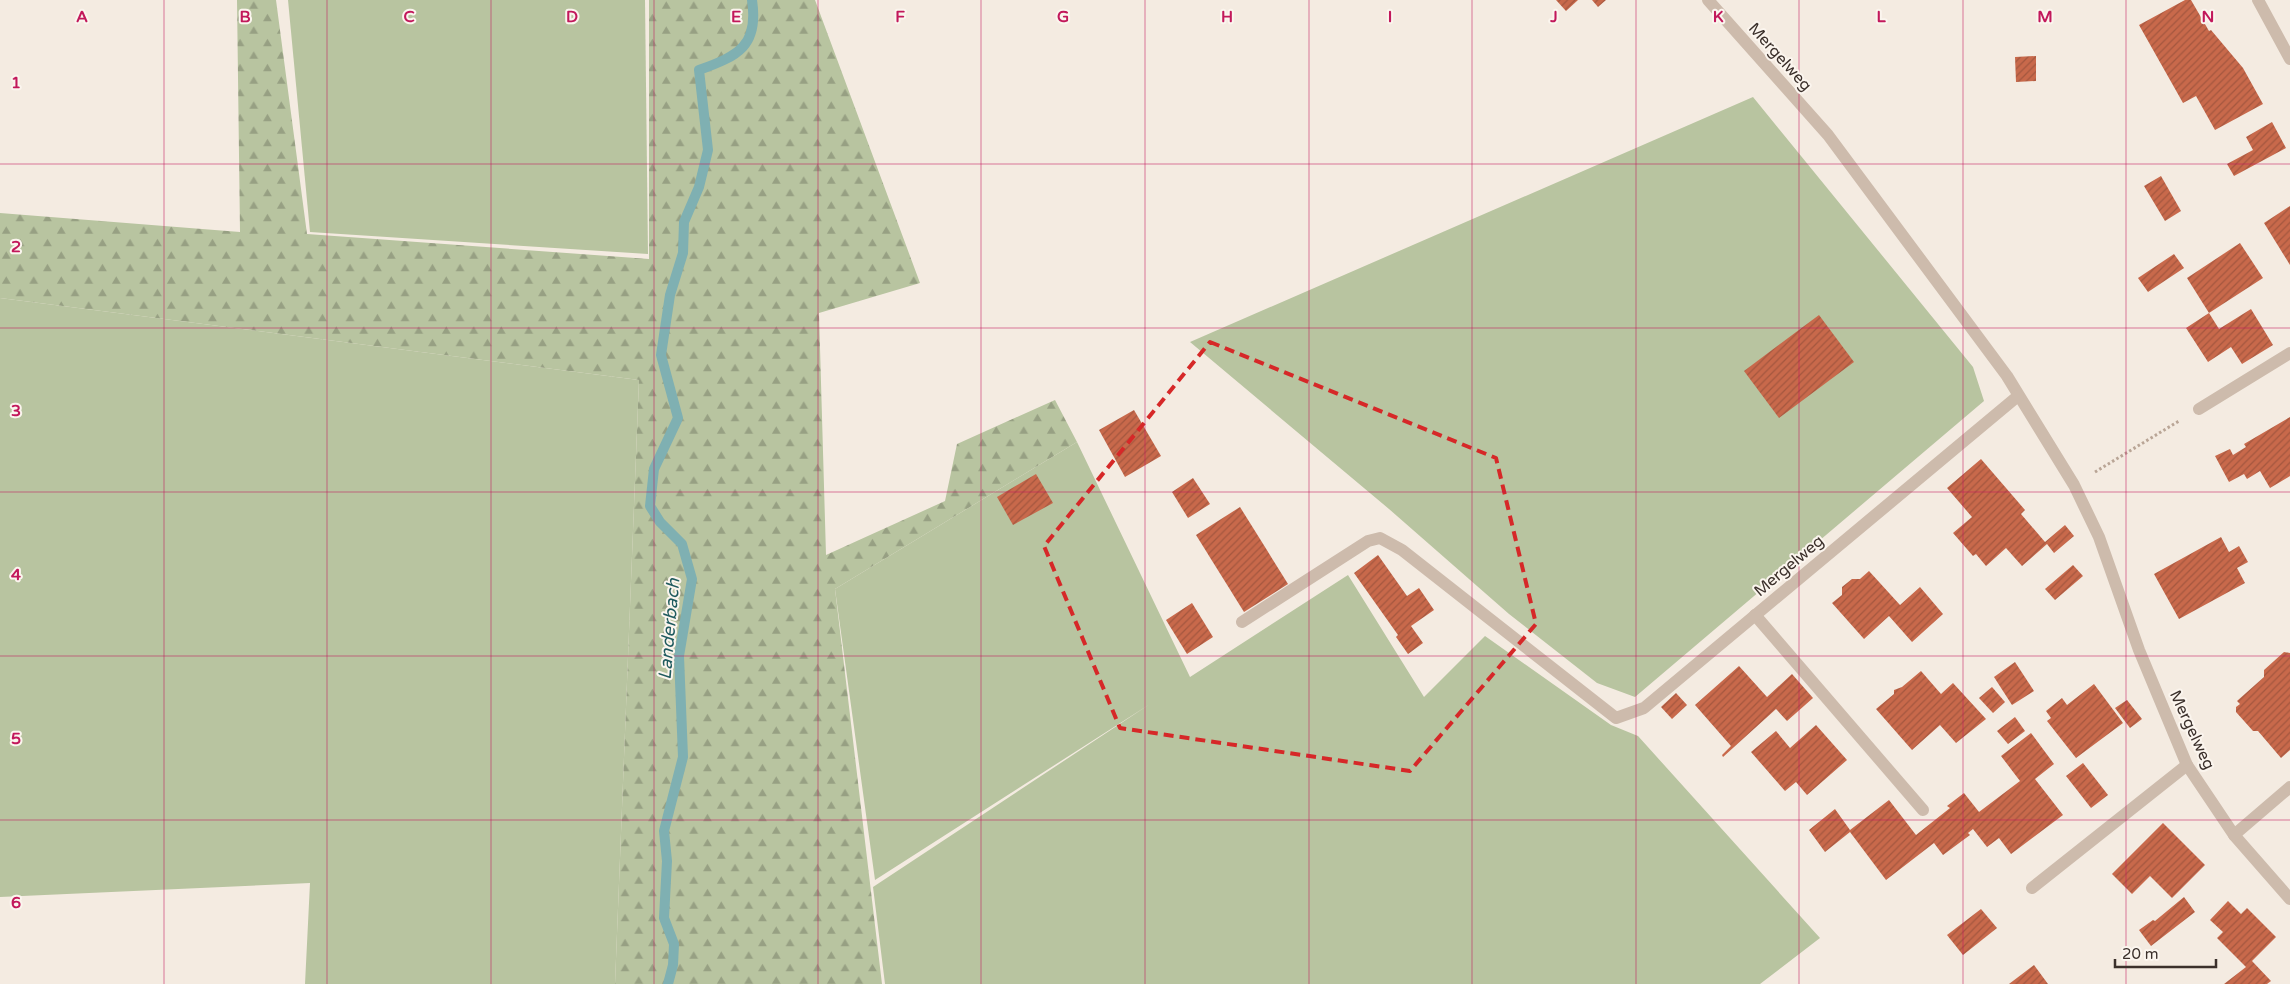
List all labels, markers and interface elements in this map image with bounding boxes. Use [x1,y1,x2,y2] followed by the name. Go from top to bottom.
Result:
[76,7,88,27] text: A
[239,7,251,27] text: B
[403,7,415,27] text: C
[566,7,578,27] text: D
[731,7,741,27] text: E
[895,7,905,27] text: F
[1057,7,1069,27] text: G
[1221,7,1233,27] text: H
[1388,7,1392,27] text: I
[1549,7,1558,27] text: J
[1713,7,1724,27] text: K
[1876,7,1886,27] text: L
[2037,7,2053,27] text: M
[2202,7,2214,27] text: N
[1744,19,1816,95] street label: Mergelweg
[11,73,21,93] text: 1
[11,237,21,257] text: 2
[11,401,21,421] text: 3
[1750,531,1828,601] street label: Mergelweg
[11,565,21,585] text: 4
[654,576,684,681] water label: Landerbach
[2165,687,2219,773] street label: Mergelweg
[11,729,21,749] text: 5
[11,893,21,913] text: 6
[2115,936,2216,968] scale bar
[2122,945,2159,963] text: 20 m

